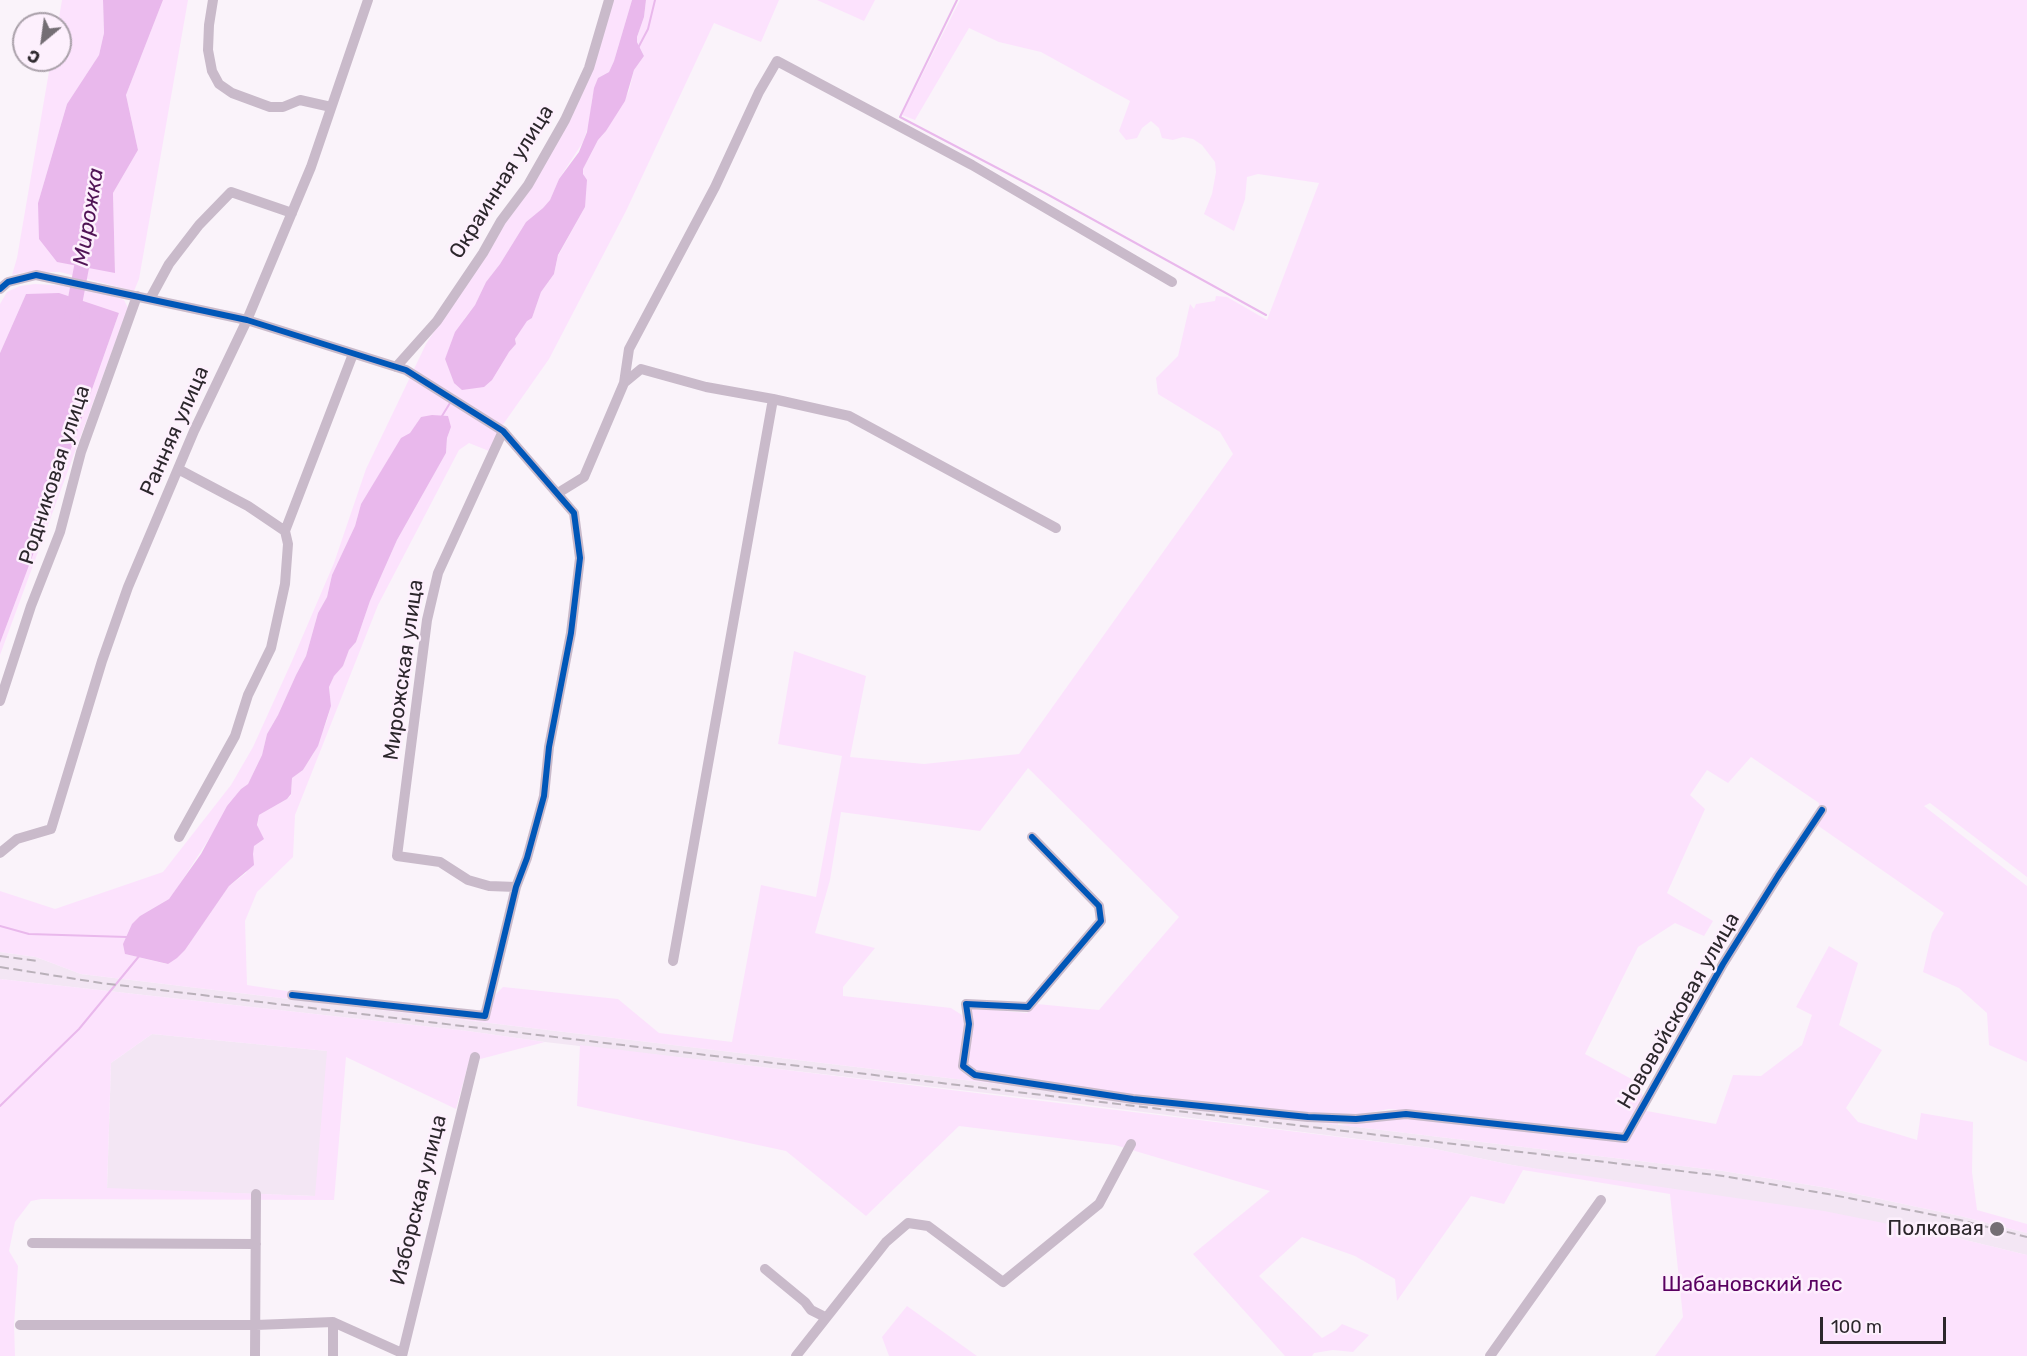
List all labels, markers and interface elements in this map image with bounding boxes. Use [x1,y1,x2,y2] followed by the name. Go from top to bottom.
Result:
[12,12,72,72] north arrow
[24,45,44,67] text: С
[445,100,559,264] street label: Окраинная улица
[68,166,110,268] water label: Мирожка
[135,362,215,500] street label: Ранняя улица
[14,382,96,568] street label: Родниковая улица
[379,578,429,762] street label: Мирожская улица
[1613,908,1745,1114] street label: Нововойсковая улица
[386,1112,452,1288] street label: Изборская улица
[1887,1216,1984,1242] place label: Полковая
[1988,1220,2006,1238] marker: Полковая
[1661,1272,1843,1298] park label: Шабановский лес
[1823,1305,1949,1343] scale bar
[1831,1316,1882,1338] text: 100 m

